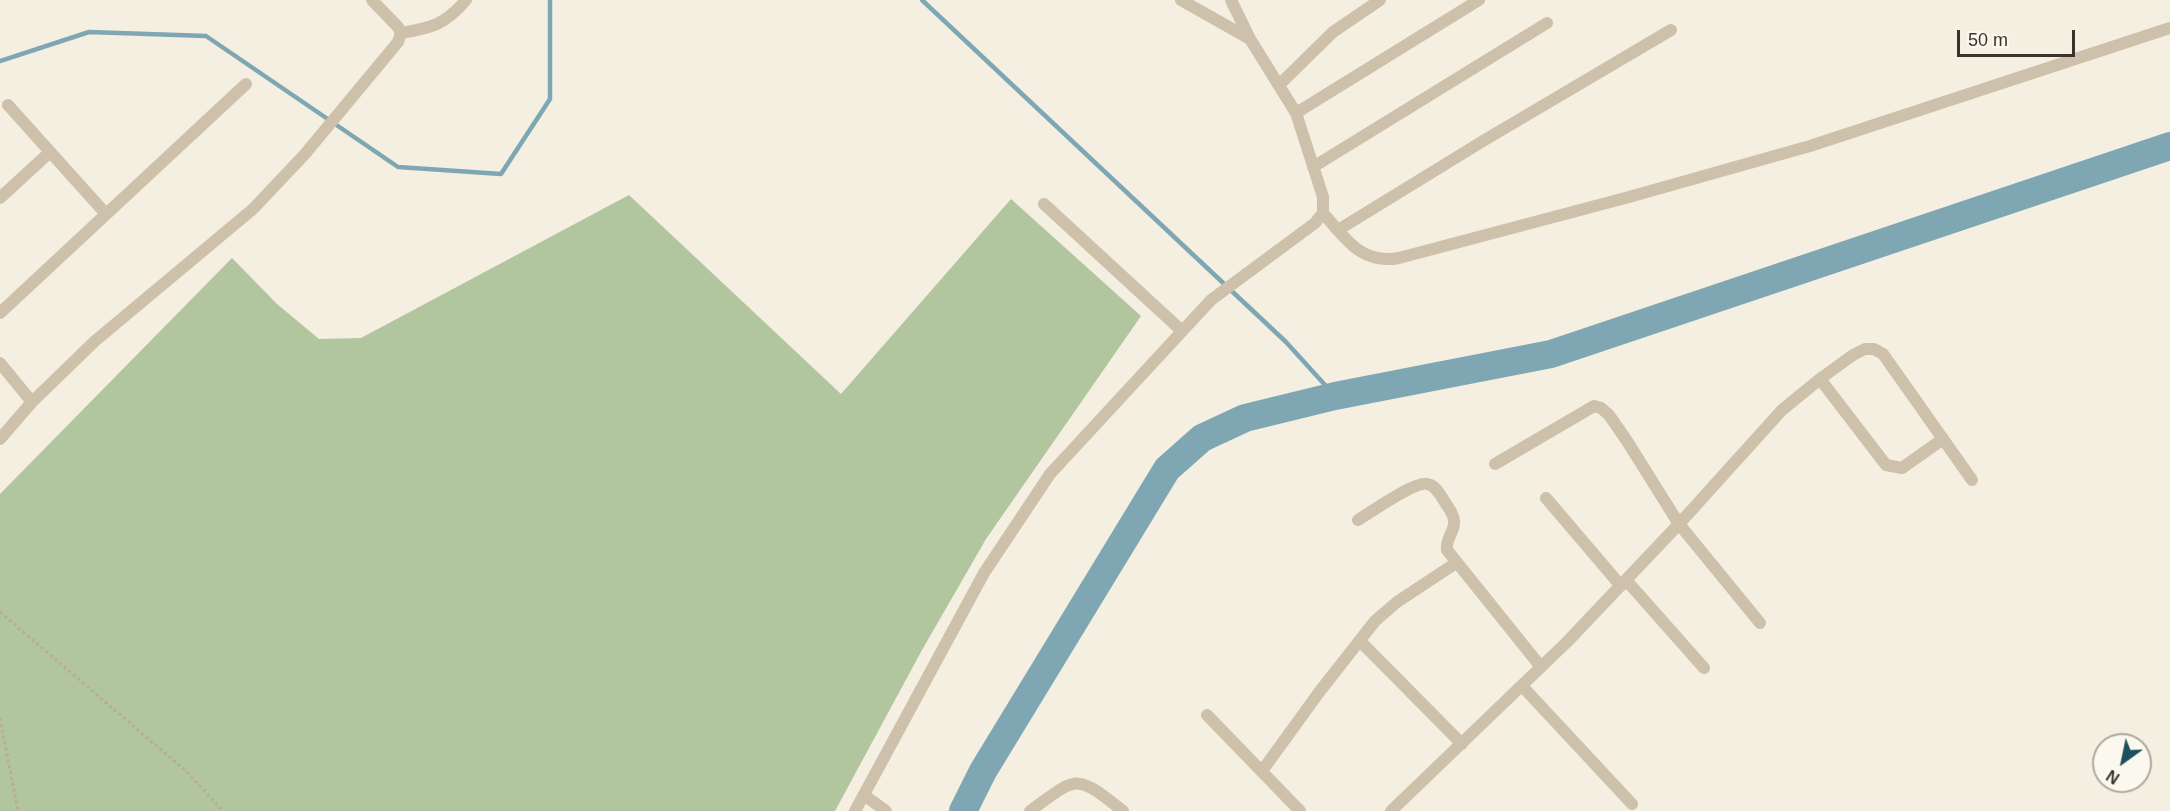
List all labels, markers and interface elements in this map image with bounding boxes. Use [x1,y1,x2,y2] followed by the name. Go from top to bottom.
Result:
[1960,18,2078,56] scale bar
[1968,30,2008,50] text: 50 m
[2092,733,2152,793] north arrow
[2104,767,2122,787] text: N

